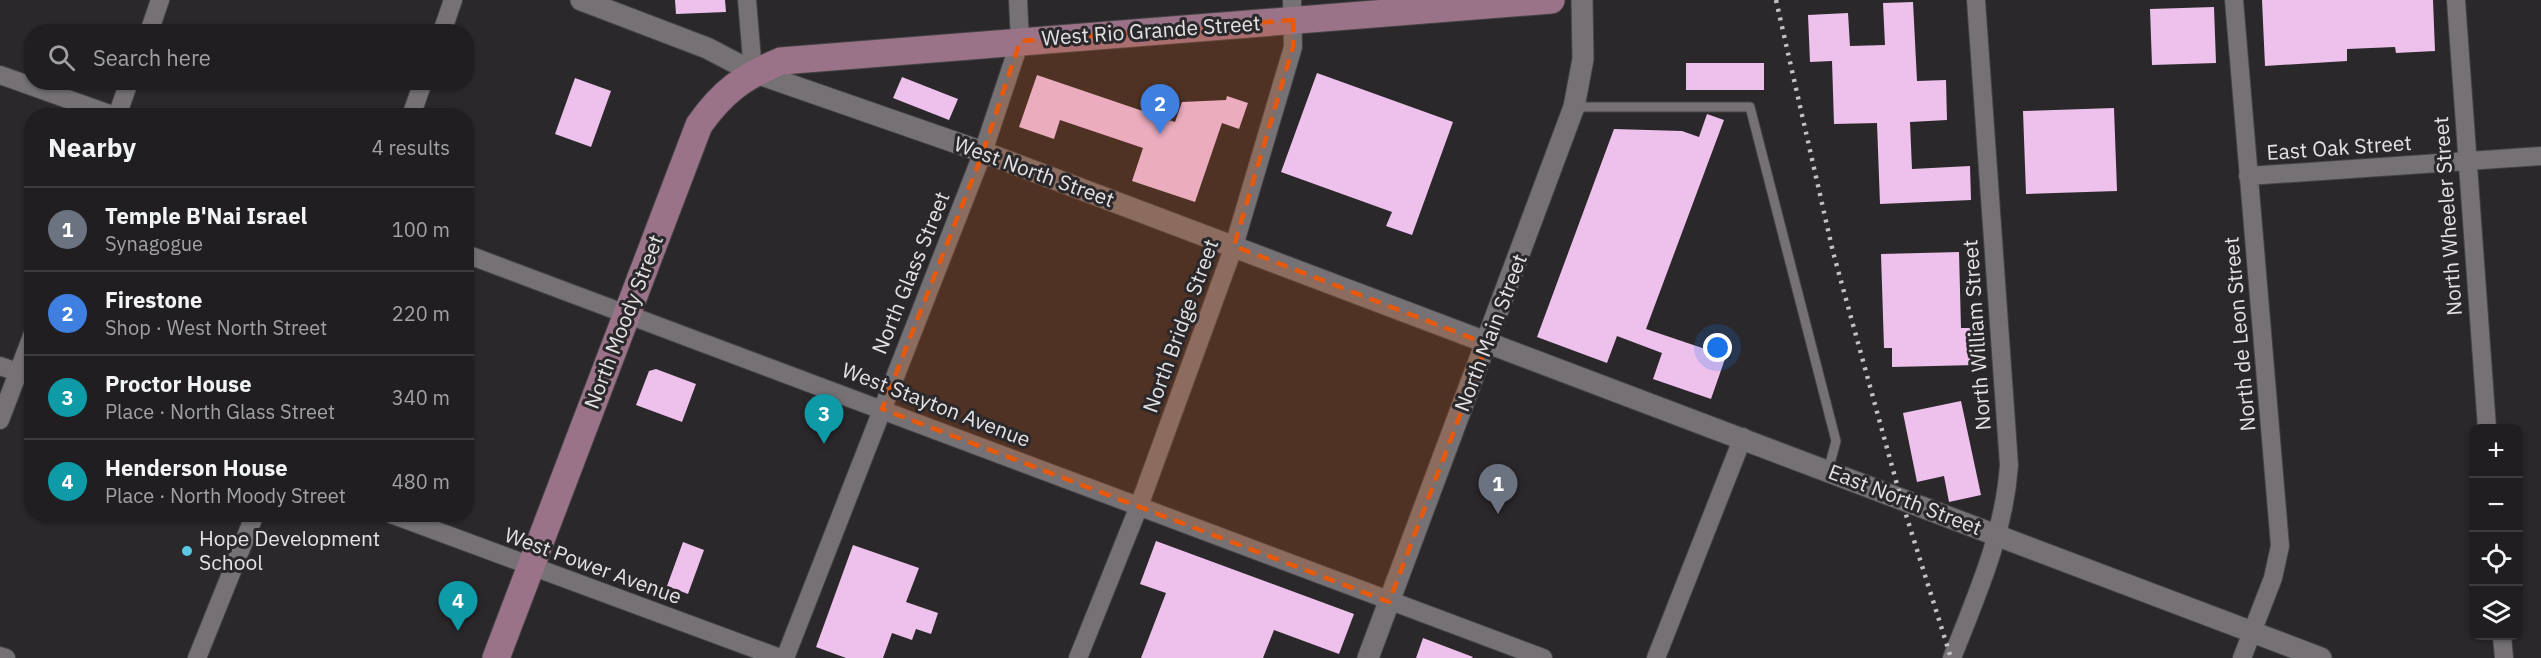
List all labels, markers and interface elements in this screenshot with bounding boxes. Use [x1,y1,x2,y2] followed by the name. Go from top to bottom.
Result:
[1041,8,1261,52] street label: West Rio Grande Street
[24,24,474,90] search box
[45,41,78,74] icon: search
[93,43,211,72] text: Search here
[1140,84,1180,134] pin: 2
[2426,115,2468,317] street label: North Wheeler Street
[2265,128,2413,166] street label: East Oak Street
[950,129,1118,213] street label: West North Street
[48,130,136,164] text: Nearby
[372,134,450,161] text: 4 results
[865,187,955,358] street label: North Glass Street
[105,201,307,230] text: Temple B'Nai Israel
[62,216,74,243] text: 1
[392,216,450,243] text: 100 m
[105,230,203,257] text: Synagogue
[577,231,669,413] street label: North Moody Street
[1136,235,1224,416] street label: North Bridge Street
[2217,236,2261,433] street label: North de Leon Street
[1955,239,1997,431] street label: North William Street
[1447,250,1533,415] street label: North Main Street
[105,285,202,314] text: Firestone
[62,300,74,327] text: 2
[392,300,450,327] text: 220 m
[105,314,327,341] text: Shop · West North Street
[1703,333,1732,362] your location
[838,355,1035,453] street label: West Stayton Avenue
[105,369,252,398] text: Proctor House
[62,384,74,411] text: 3
[392,384,450,411] text: 340 m
[804,394,844,444] pin: 3
[105,398,335,425] text: Place · North Glass Street
[2469,424,2523,640] map controls
[2469,424,2523,478] button: +
[105,453,288,482] text: Henderson House
[1825,457,1986,541] street label: East North Street
[1478,464,1518,514] pin: 1
[62,468,74,495] text: 4
[392,468,450,495] text: 480 m
[2469,478,2523,532] button: −
[105,482,346,509] text: Place · North Moody Street
[501,520,686,610] street label: West Power Avenue
[199,524,380,576] place label: Hope Development School
[2469,532,2523,586] button: locate
[180,544,194,558] marker: Hope Development School
[438,582,478,631] pin: 4
[2469,586,2523,640] button: layers

